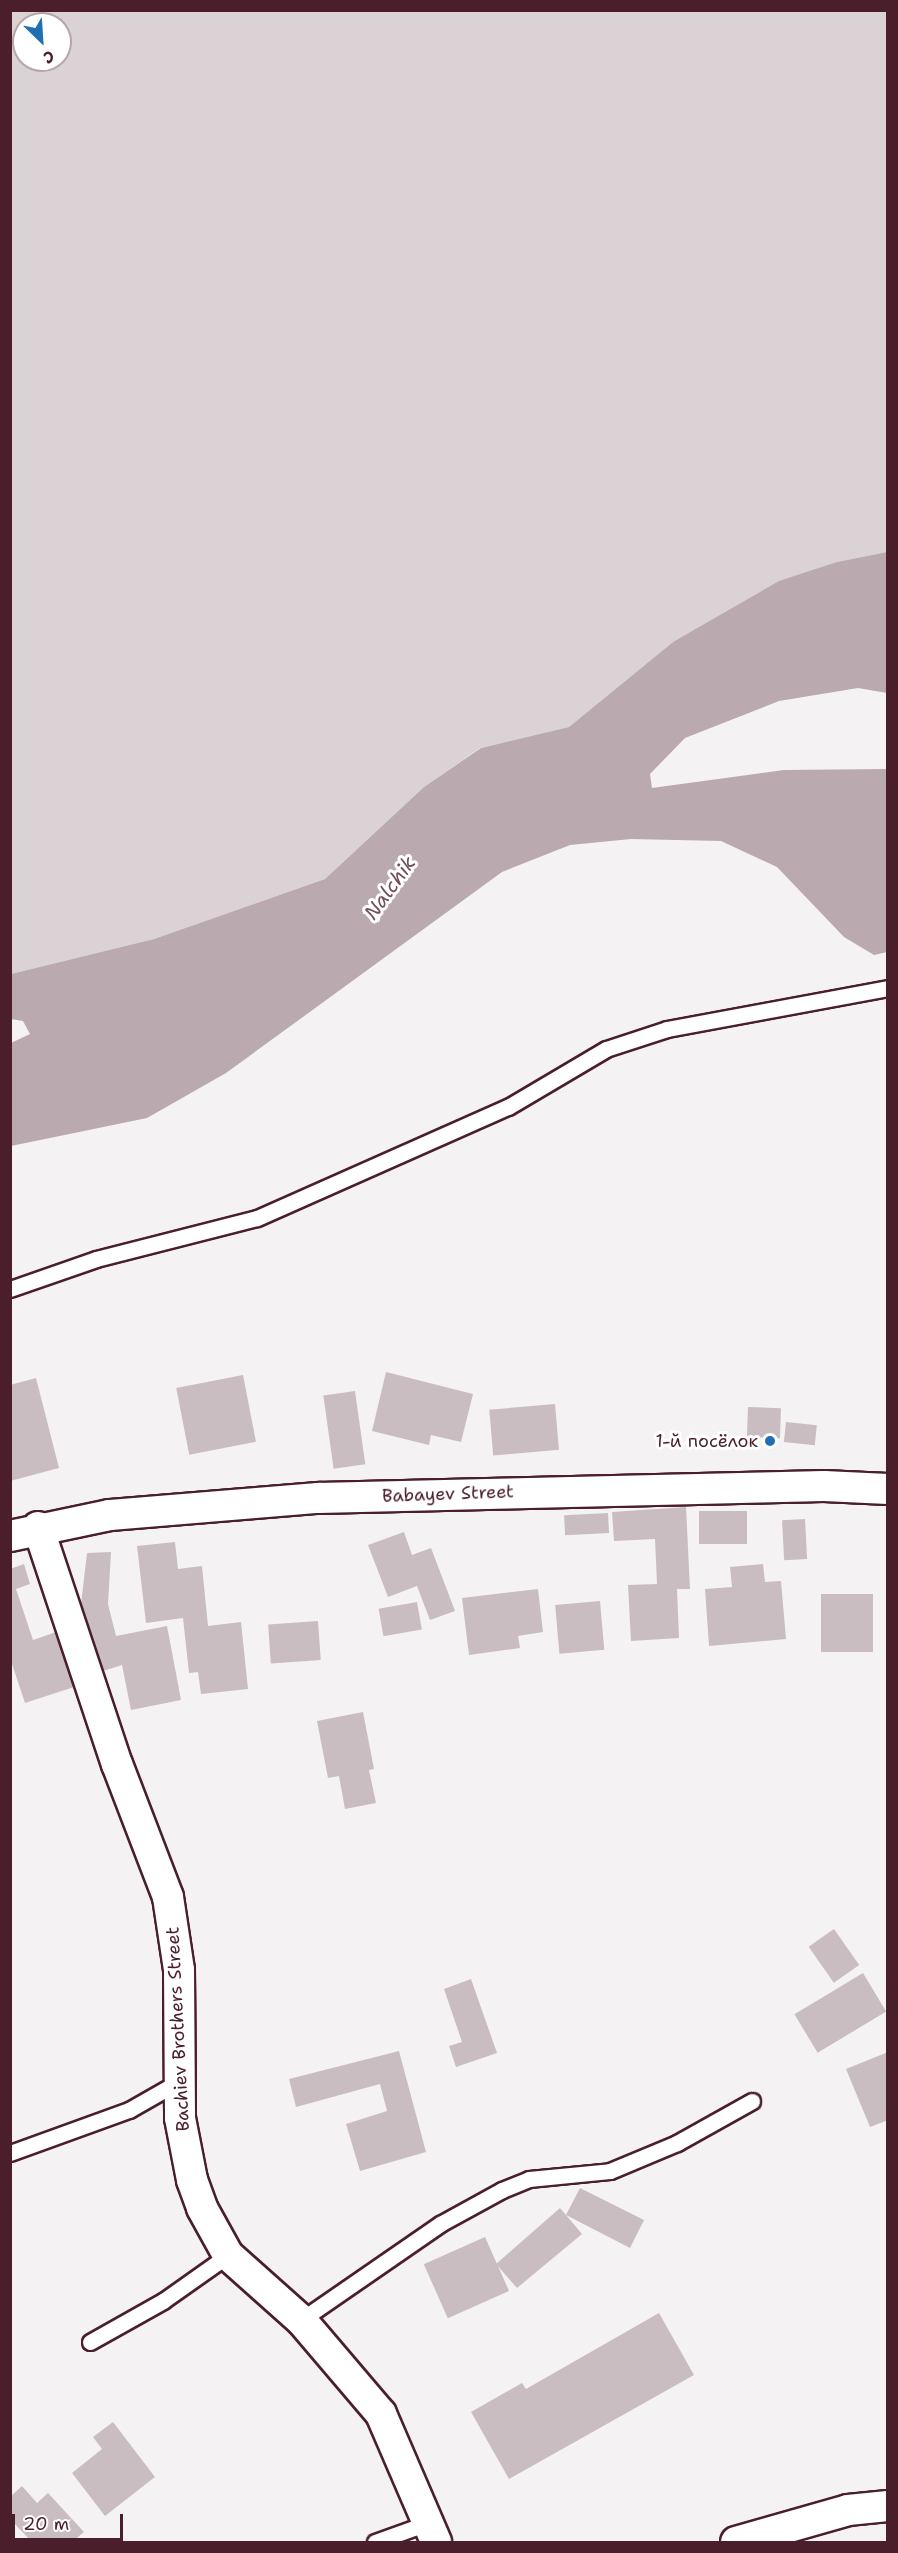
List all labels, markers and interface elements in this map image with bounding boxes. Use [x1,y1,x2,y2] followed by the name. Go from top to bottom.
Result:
[12,12,72,72] north arrow
[40,45,58,69] text: С
[359,852,421,924] water label: Nalchik
[656,1430,758,1452] place label: 1-й посёлок
[763,1434,777,1448] marker: 1-й посёлок
[382,1481,514,1507] street label: Babayev Street
[162,1926,194,2132] street label: Bachiev Brothers Street
[15,2502,126,2540] scale bar
[23,2512,69,2536] text: 20 m

